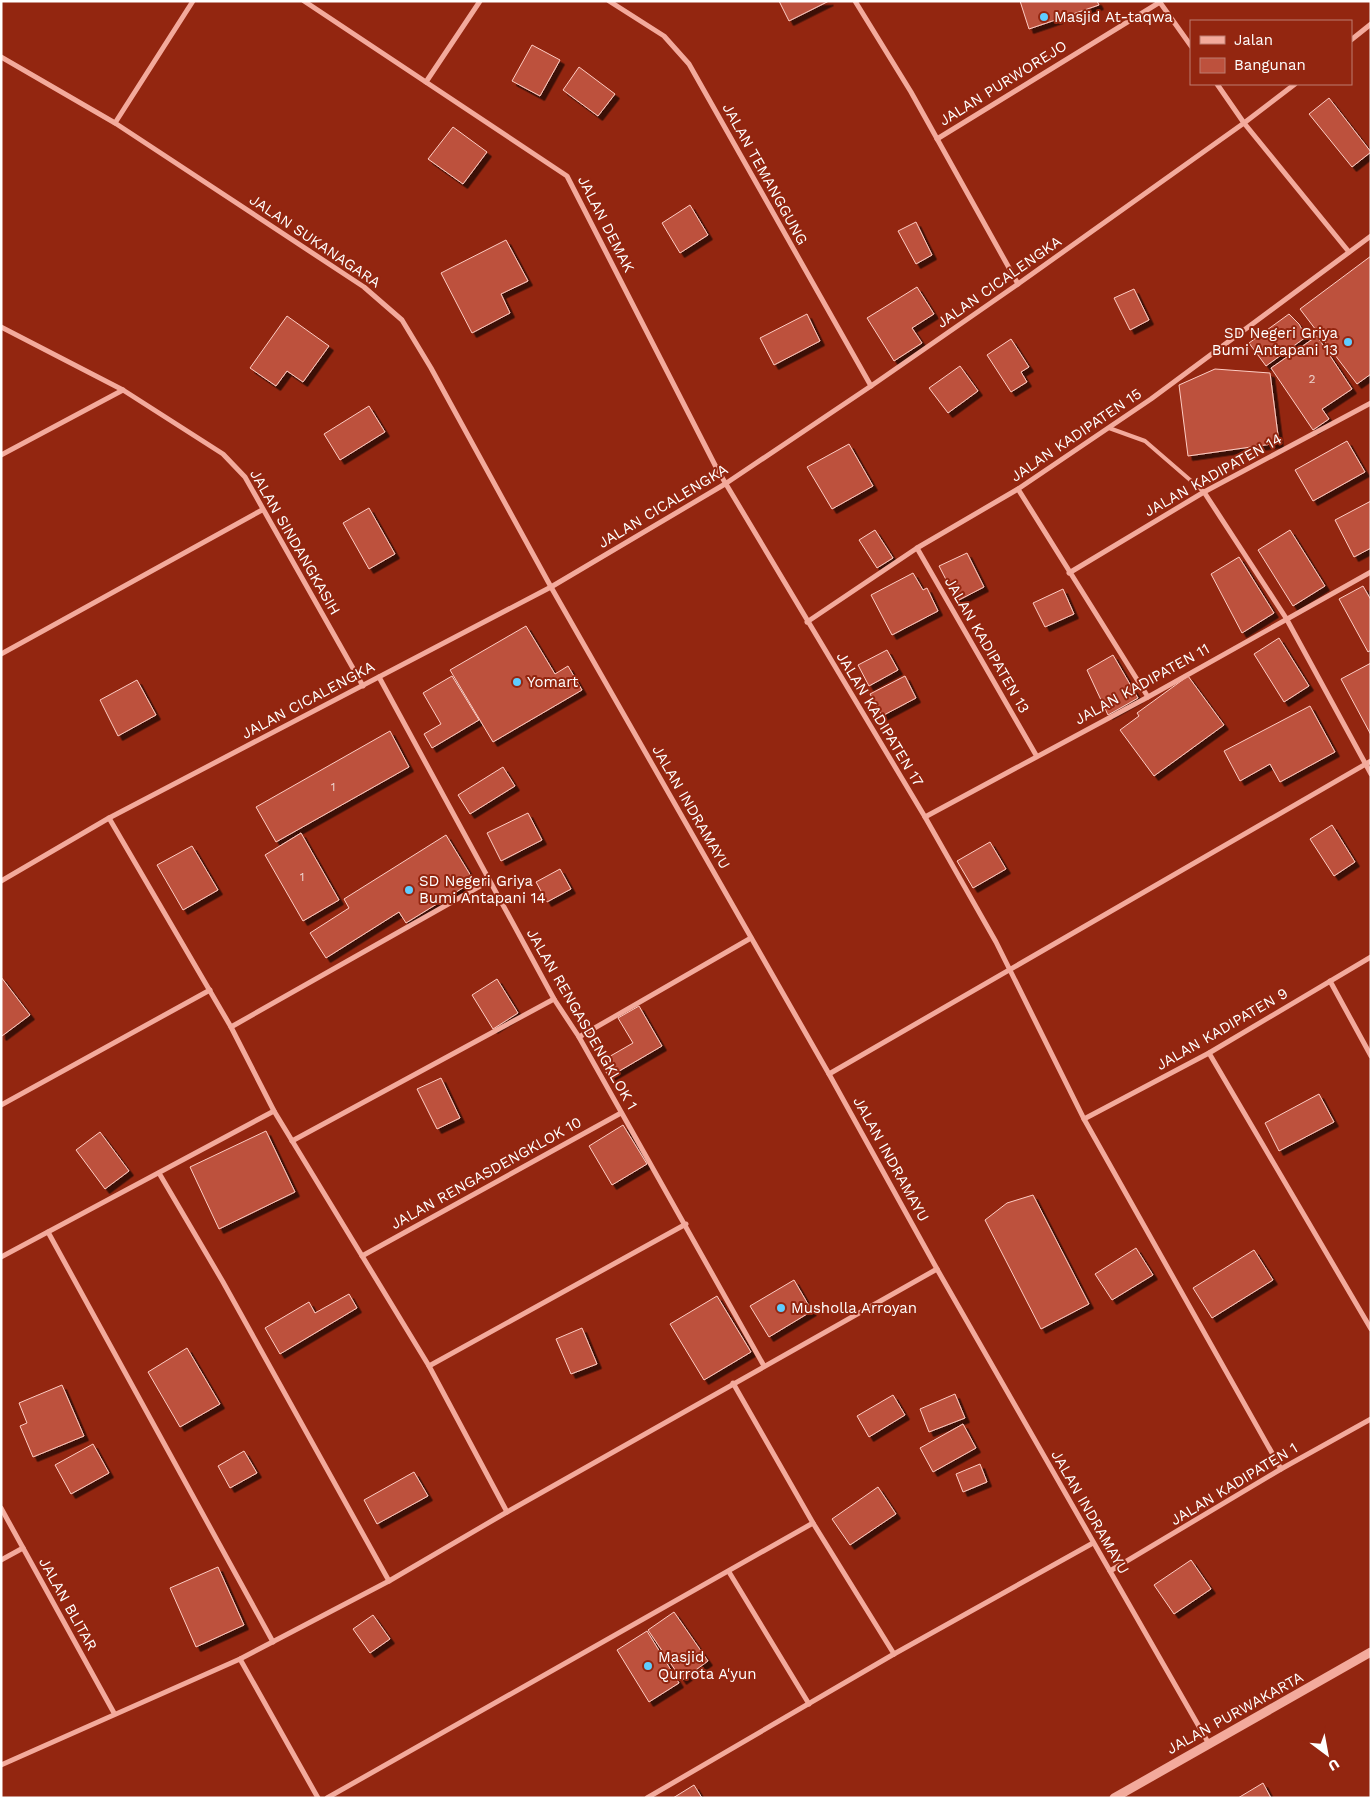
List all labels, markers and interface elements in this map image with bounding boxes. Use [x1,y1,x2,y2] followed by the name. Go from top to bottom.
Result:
[1054,8,1173,26] place label: Masjid At-taqwa
[1038,11,1050,23] marker: Masjid At-taqwa
[1190,20,1352,85] legend
[1234,31,1273,49] text: Jalan
[936,36,1070,130] street label: JALAN PURWOREJO
[1234,56,1306,74] text: Bangunan
[719,100,811,248] street label: JALAN TEMANGGUNG
[574,173,638,275] street label: JALAN DEMAK
[246,190,384,292] street label: JALAN SUKANAGARA
[933,232,1065,332] street label: JALAN CICALENGKA
[1212,324,1338,359] place label: SD Negeri Griya Bumi Antapani 13
[1342,336,1354,348] marker: SD Negeri Griya Bumi Antapani 13
[1309,372,1316,386] house number: 2
[1007,384,1145,486] street label: JALAN KADIPATEN 15
[1141,430,1285,520] street label: JALAN KADIPATEN 14
[595,460,731,552] street label: JALAN CICALENGKA
[246,466,344,618] street label: JALAN SINDANGKASIH
[941,574,1033,716] street label: JALAN KADIPATEN 13
[1072,639,1212,729] street label: JALAN KADIPATEN 11
[833,648,927,790] street label: JALAN KADIPATEN 17
[238,657,378,743] street label: JALAN CICALENGKA
[527,673,579,691] place label: Yomart
[511,676,523,688] marker: Yomart
[648,742,734,872] street label: JALAN INDRAMAYU
[331,780,335,794] house number: 1
[300,870,304,884] house number: 1
[419,872,546,907] place label: SD Negeri Griya Bumi Antapani 14
[403,884,415,896] marker: SD Negeri Griya Bumi Antapani 14
[523,925,641,1113] street label: JALAN RENGASDENGKLOK 1
[1153,984,1291,1074] street label: JALAN KADIPATEN 9
[849,1093,933,1225] street label: JALAN INDRAMAYU
[387,1113,585,1233] street label: JALAN RENGASDENGKLOK 10
[791,1299,917,1317] place label: Musholla Arroyan
[775,1302,787,1314] marker: Musholla Arroyan
[1167,1439,1301,1529] street label: JALAN KADIPATEN 1
[1047,1447,1133,1577] street label: JALAN INDRAMAYU
[35,1554,101,1654] street label: JALAN BLITAR
[658,1648,756,1683] place label: Masjid Qurrota A'yun
[642,1660,654,1672] marker: Masjid Qurrota A'yun
[1164,1668,1307,1758] street label: JALAN PURWAKARTA
[1302,1729,1352,1779] north arrow
[1325,1756,1342,1774] text: U

